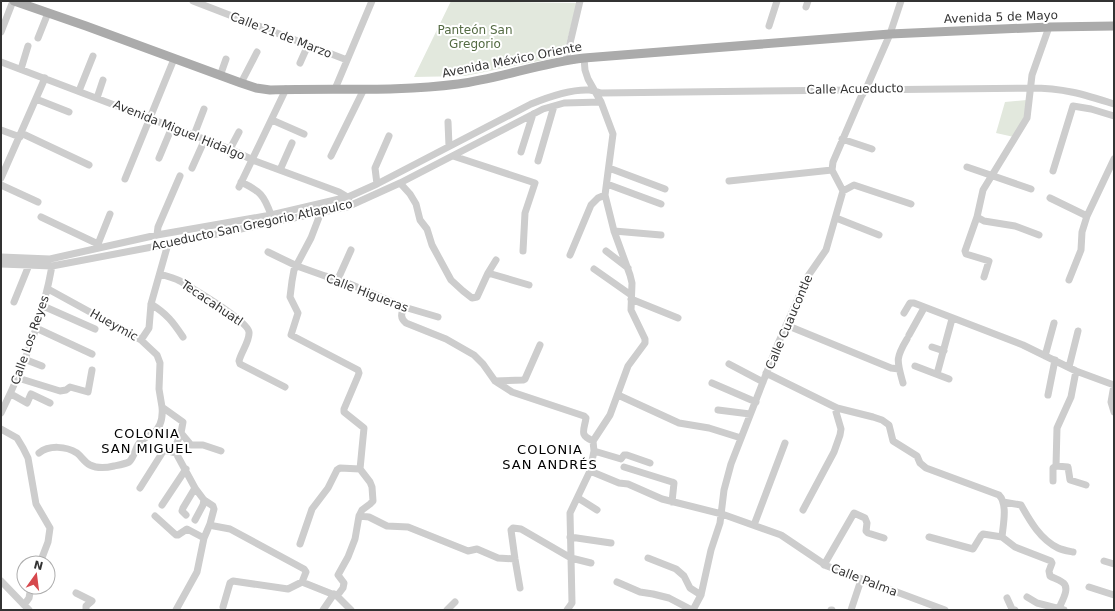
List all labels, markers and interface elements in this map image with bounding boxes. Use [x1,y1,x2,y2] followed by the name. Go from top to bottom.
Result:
[944,8,1058,26] street label: Avenida 5 de Mayo
[228,9,334,61] street label: Calle 21 de Marzo
[437,23,513,51] park label: Panteón San Gregorio
[441,40,583,80] street label: Avenida México Oriente
[806,81,904,97] street label: Calle Acueducto
[111,97,247,163] street label: Avenida Miguel Hidalgo
[150,197,354,253] street label: Acueducto San Gregorio Atlapulco
[324,271,410,315] street label: Calle Higueras
[763,273,815,371] street label: Calle Cuaucontle
[178,277,245,329] street label: Tecacahuatl
[8,294,52,386] street label: Calle Los Reyes
[88,306,140,344] street label: Hueymic
[101,426,193,456] district label: COLONIA SAN MIGUEL
[502,442,598,472] district label: COLONIA SAN ANDRÉS
[16,555,56,595] north arrow
[32,558,44,573] text: N
[829,561,899,599] street label: Calle Palma

